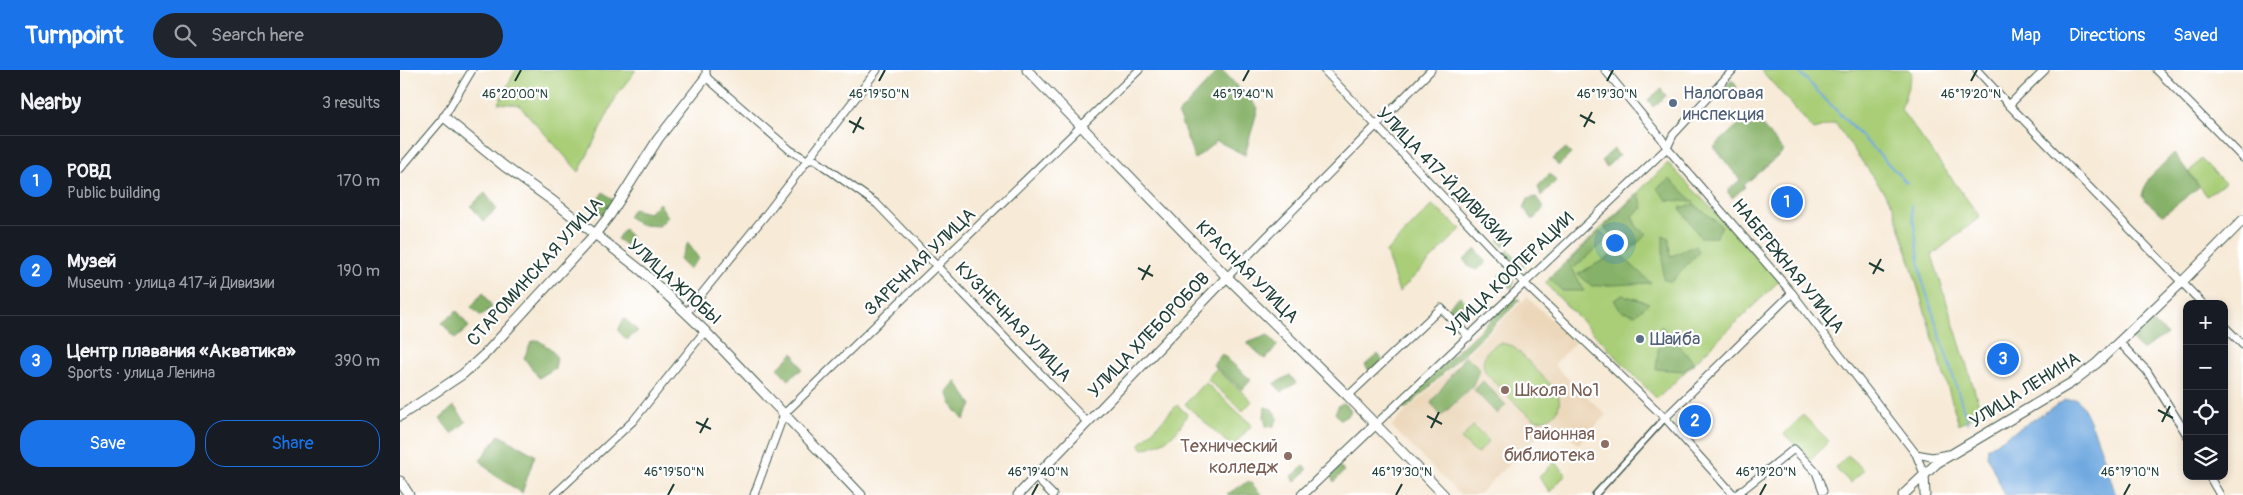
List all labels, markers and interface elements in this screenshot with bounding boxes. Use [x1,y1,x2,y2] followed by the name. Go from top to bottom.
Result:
[153,13,503,58] search box
[25,21,123,50] text: Turnpoint
[171,21,199,49] icon: search
[211,23,304,47] text: Search here
[2011,24,2041,47] text: Map
[2069,24,2145,47] text: Directions
[2173,24,2218,47] text: Saved
[1683,82,1764,126] place label: Налоговая инспекция
[482,87,548,102] text: 46°20'00"N
[849,87,909,102] text: 46°19'50"N
[1213,87,1273,102] text: 46°19'40"N
[1577,87,1637,102] text: 46°19'30"N
[1941,87,2001,102] text: 46°19'20"N
[20,89,81,116] text: Nearby
[322,93,380,113] text: 3 results
[1667,97,1679,109] marker: Налоговая инспекция
[1371,102,1517,252] street label: УЛИЦА 417-Й ДИВИЗИИ
[67,159,111,183] text: РОВД
[33,171,39,191] text: 1
[337,171,380,191] text: 170 m
[67,183,160,203] text: Public building
[1771,183,1803,221] pin: 1
[462,192,608,351] street label: СТАРОМИНСКАЯ УЛИЦА
[1727,194,1850,338] street label: НАБЕРЕЖНАЯ УЛИЦА
[860,203,981,321] street label: ЗАРЕЧНАЯ УЛИЦА
[1441,207,1579,341] street label: УЛИЦА КООПЕРАЦИИ
[1191,216,1304,329] street label: КРАСНАЯ УЛИЦА
[1602,230,1628,256] your location
[623,234,725,330] street label: УЛИЦА ЖЛОБЫ
[67,249,116,273] text: Музей
[950,257,1076,387] street label: КУЗНЕЧНАЯ УЛИЦА
[32,261,40,281] text: 2
[337,261,380,281] text: 190 m
[1083,267,1215,403] street label: УЛИЦА ХЛЕБОРОБОВ
[67,273,274,293] text: Museum · улица 417-й Дивизии
[2183,300,2228,480] map controls
[2183,300,2228,345] button: +
[1650,328,1700,351] place label: Шайба
[1634,333,1646,345] marker: Шайба
[67,339,296,363] text: Центр плавания «Акватика»
[1987,340,2019,378] pin: 3
[2183,345,2228,390] button: −
[1965,347,2085,433] street label: УЛИЦА ЛЕНИНА
[32,351,40,371] text: 3
[334,351,380,371] text: 390 m
[67,363,215,383] text: Sports · улица Ленина
[1515,379,1599,402] place label: Школа №1
[1499,384,1511,396] marker: Школа №1
[2183,390,2228,435] button: locate
[1679,402,1711,440] pin: 2
[20,420,195,467] button: Save
[205,420,380,467] button: Share
[1504,423,1595,467] place label: Районная библиотека
[1180,435,1278,479] place label: Технический колледж
[2183,435,2228,480] button: layers
[1599,438,1611,450] marker: Районная библиотека
[1282,450,1294,462] marker: Технический колледж
[644,465,704,480] text: 46°19'50"N
[1008,465,1068,480] text: 46°19'40"N
[1372,465,1432,480] text: 46°19'30"N
[1736,465,1796,480] text: 46°19'20"N
[2101,465,2159,480] text: 46°19'10"N

